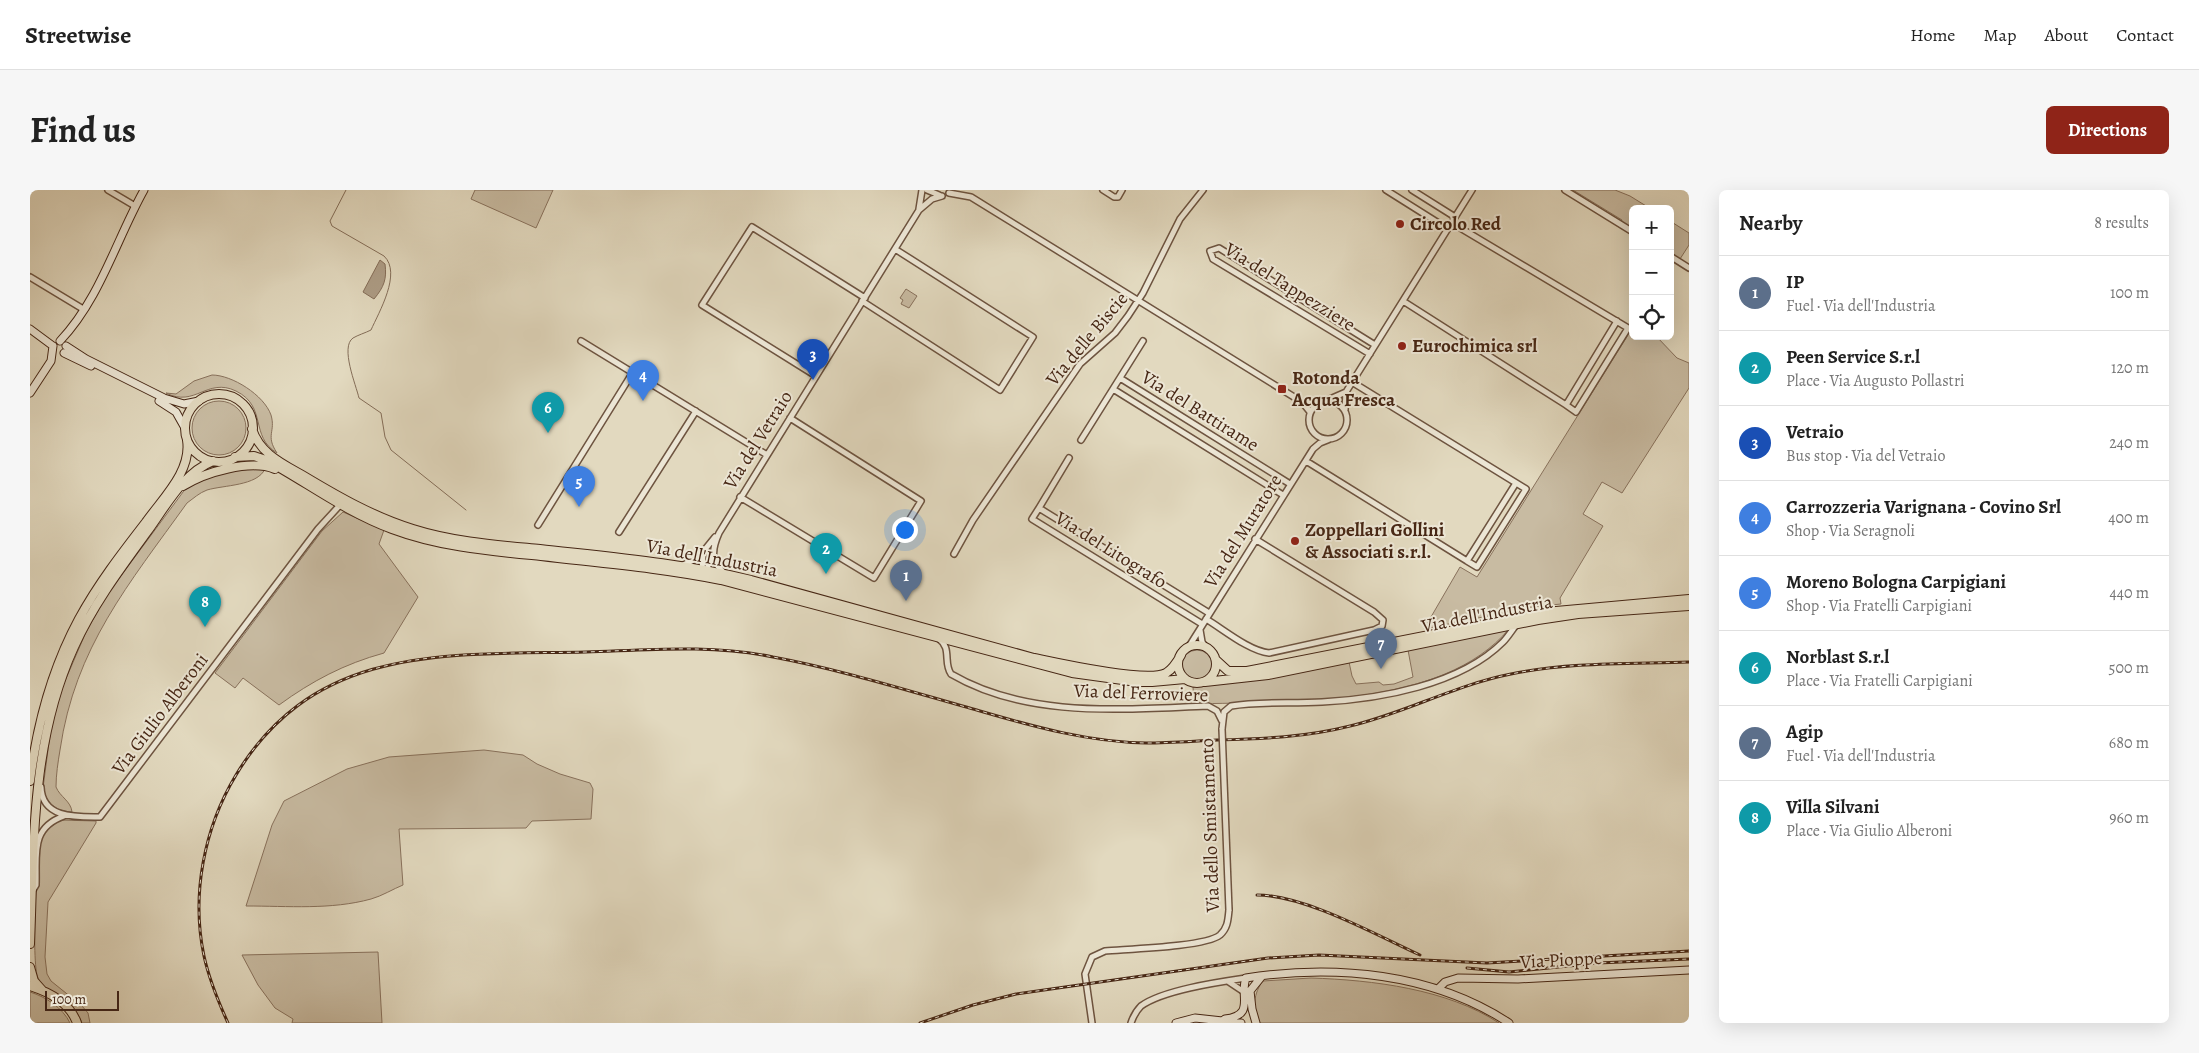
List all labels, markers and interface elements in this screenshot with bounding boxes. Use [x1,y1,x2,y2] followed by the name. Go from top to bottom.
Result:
[25,19,131,51] text: Streetwise
[1910,23,1955,47] text: Home
[1983,23,2016,47] text: Map
[2044,23,2088,47] text: About
[2116,23,2174,47] text: Contact
[30,106,136,154] text: Find us
[2046,106,2169,154] button: Directions
[1629,205,1674,340] map controls
[1629,205,1674,250] button: +
[1739,209,1802,237] text: Nearby
[1410,211,1502,237] place label: Circolo Red
[2094,212,2149,234] text: 8 results
[1394,218,1406,230] marker: Circolo Red
[1219,236,1360,338] street label: Via del Tappezziere
[1629,250,1674,295] button: −
[1786,269,1804,295] text: IP
[1752,282,1758,304] text: 1
[2110,282,2149,304] text: 100 m
[1039,287,1134,392] street label: Via delle Biscie
[1629,295,1674,340] button: locate
[1786,295,1936,317] text: Fuel · Via dell'Industria
[1412,333,1537,359] place label: Eurochimica srl
[797,339,829,380] pin: 3
[1396,340,1408,352] marker: Eurochimica srl
[1786,344,1920,370] text: Peen Service S.r.l
[1751,357,1759,379] text: 2
[2111,357,2149,379] text: 120 m
[627,360,659,401] pin: 4
[1135,364,1264,458] street label: Via del Battirame
[1291,365,1396,413] place label: Rotonda Acqua Fresca
[1786,370,1965,392] text: Place · Via Augusto Pollastri
[1276,383,1288,395] marker: Rotonda Acqua Fresca
[717,386,799,495] street label: Via del Vetraio
[532,392,564,433] pin: 6
[1786,419,1844,445] text: Vetraio
[1752,432,1758,454] text: 3
[2109,432,2149,454] text: 240 m
[1786,445,1945,467] text: Bus stop · Via del Vetraio
[563,466,595,507] pin: 5
[1197,469,1288,594] street label: Via del Muratore
[1786,494,2061,520] text: Carrozzeria Varignana - Covino Srl
[1049,505,1172,595] street label: Via del Litografo
[1751,507,1759,529] text: 4
[2108,507,2149,529] text: 400 m
[892,517,918,543] your location
[1305,517,1445,565] place label: Zoppellari Gollini & Associati s.r.l.
[1786,520,1915,542] text: Shop · Via Seragnoli
[643,532,780,583] street label: Via dell'Industria
[810,533,842,574] pin: 2
[1289,535,1301,547] marker: Zoppellari Gollini & Associati s.r.l.
[890,560,922,601] pin: 1
[1786,569,2006,595] text: Moreno Bologna Carpigiani
[1752,582,1758,604] text: 5
[2109,582,2149,604] text: 440 m
[189,586,221,627] pin: 8
[1418,589,1555,640] street label: Via dell'Industria
[1786,595,1972,617] text: Shop · Via Fratelli Carpigiani
[1365,628,1397,669] pin: 7
[1786,644,1889,670] text: Norblast S.r.l
[105,648,214,781] street label: Via Giulio Alberoni
[1751,657,1759,679] text: 6
[2109,657,2149,679] text: 500 m
[1786,670,1973,692] text: Place · Via Fratelli Carpigiani
[1072,678,1209,708] street label: Via del Ferroviere
[1786,719,1823,745] text: Agip
[1752,732,1758,754] text: 7
[2109,732,2149,754] text: 680 m
[1194,737,1226,914] street label: Via dello Smistamento
[1786,745,1936,767] text: Fuel · Via dell'Industria
[1786,794,1880,820] text: Villa Silvani
[1751,807,1759,829] text: 8
[2109,807,2149,829] text: 960 m
[1786,820,1952,842] text: Place · Via Giulio Alberoni
[1518,945,1603,975] street label: Via Pioppe
[45,988,119,1011] scale bar
[52,990,86,1009] text: 100 m

